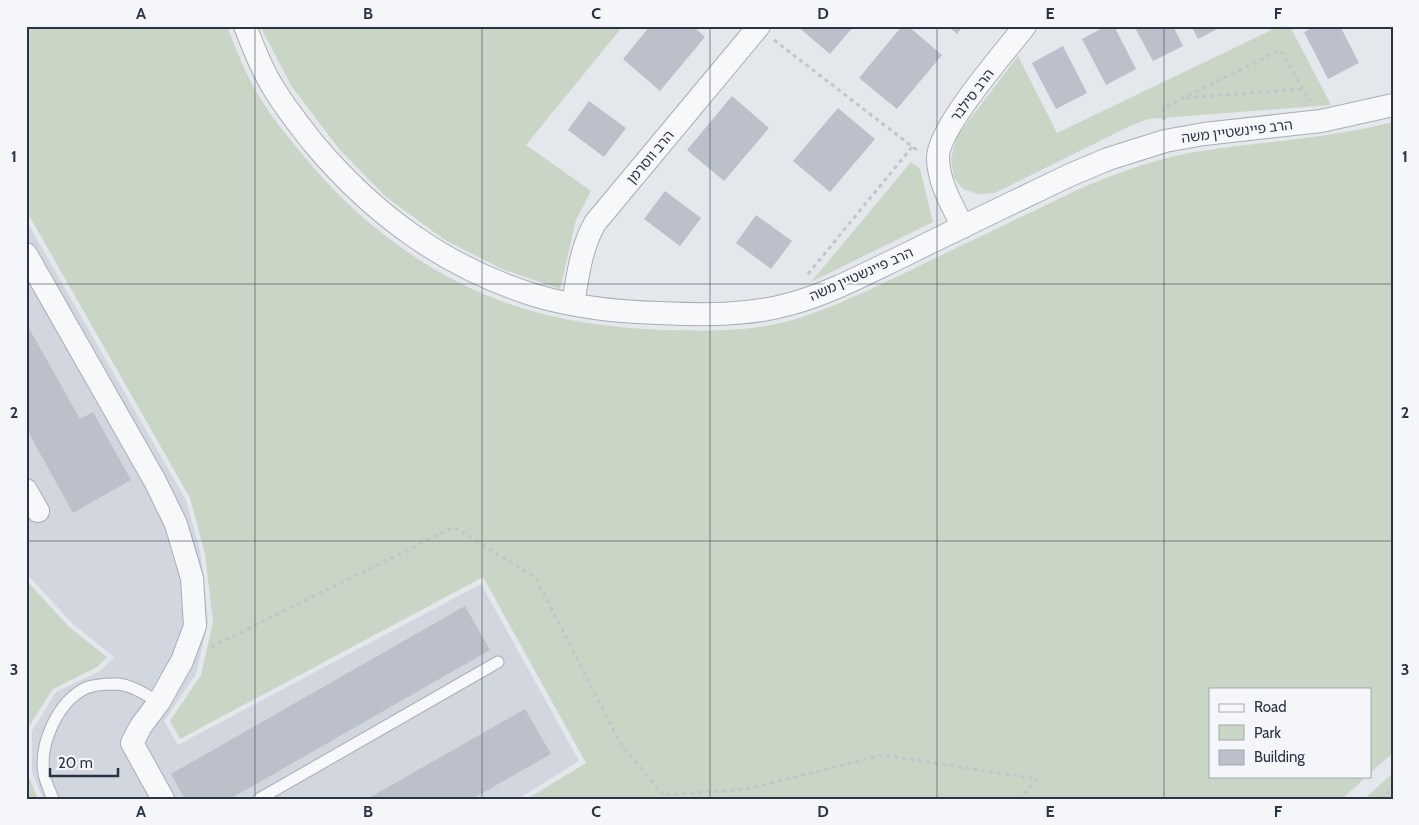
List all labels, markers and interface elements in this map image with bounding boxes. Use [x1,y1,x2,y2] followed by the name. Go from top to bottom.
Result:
[136,4,146,23] text: A
[363,4,373,23] text: B
[591,4,601,23] text: C
[817,4,829,23] text: D
[1045,4,1055,23] text: E
[1274,4,1283,23] text: F
[946,65,998,125] street label: הרב סילבר
[1180,115,1294,147] street label: הרב פיינשטיין משה
[622,126,678,188] street label: הרב ווסרמן
[11,147,17,166] text: 1
[1402,147,1408,166] text: 1
[806,243,916,305] street label: הרב פיינשטיין משה
[10,403,18,422] text: 2
[1401,403,1409,422] text: 2
[10,660,18,679] text: 3
[1401,660,1409,679] text: 3
[1209,688,1372,778] legend
[1254,698,1287,716] text: Road
[1254,724,1281,742] text: Park
[50,745,118,777] scale bar
[1254,748,1305,766] text: Building
[58,754,93,772] text: 20 m
[136,802,146,821] text: A
[363,802,373,821] text: B
[591,802,601,821] text: C
[817,802,829,821] text: D
[1045,802,1055,821] text: E
[1274,802,1283,821] text: F

